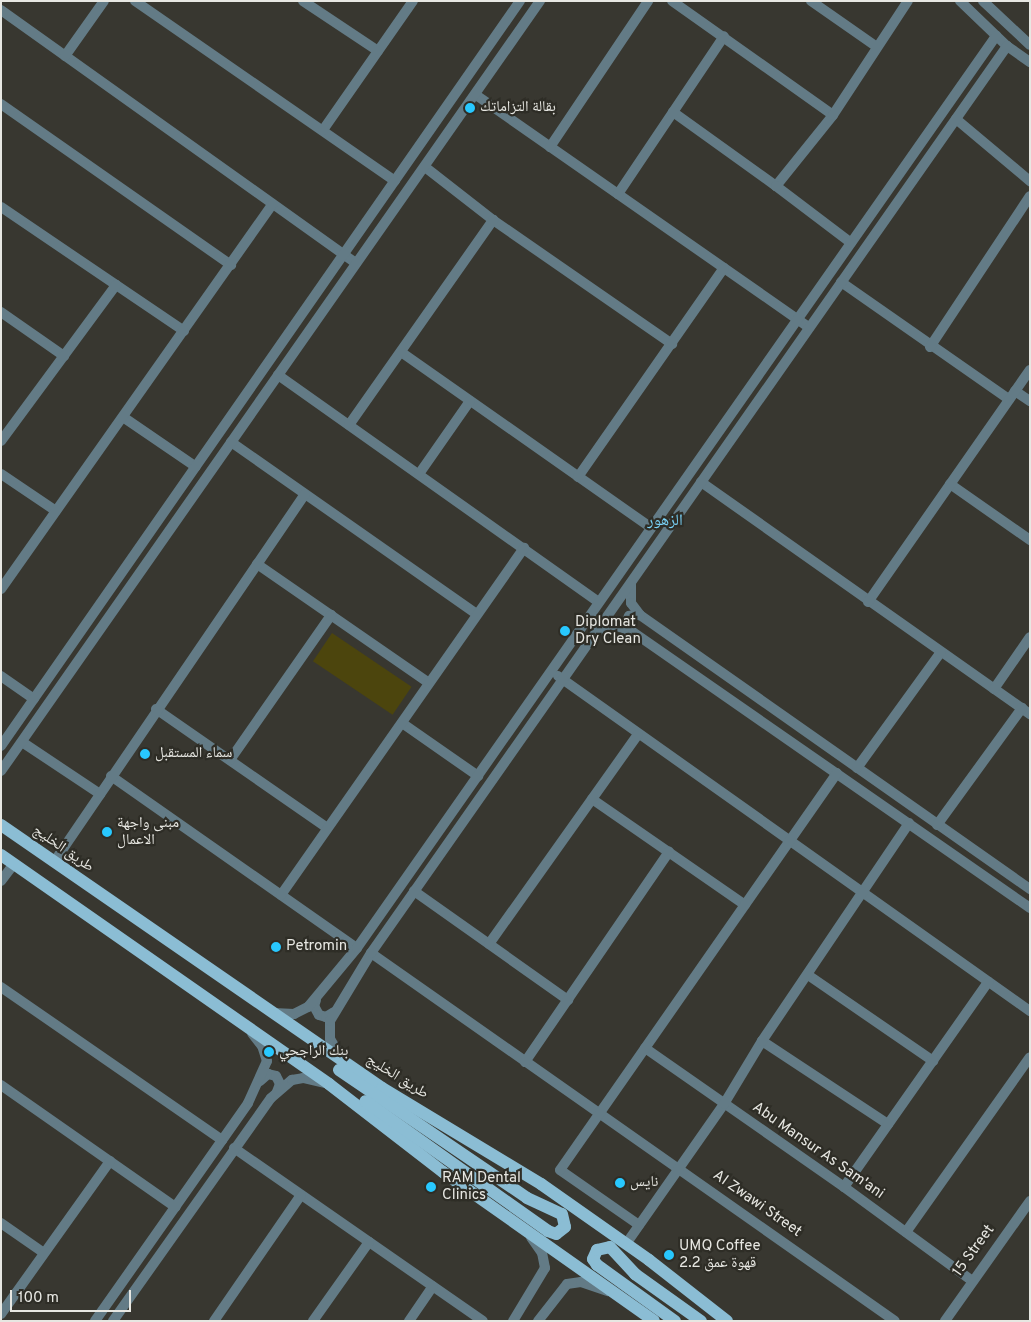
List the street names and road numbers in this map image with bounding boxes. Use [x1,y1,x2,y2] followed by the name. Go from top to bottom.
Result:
[29,822,97,876] street label: طريق الخليج
[363,1051,431,1103] street label: طريق الخليج
[748,1098,888,1204] street label: Abu Mansur As Sam'ani
[709,1167,805,1241] street label: Al Zwawi Street
[949,1222,999,1280] street label: 15 Street

